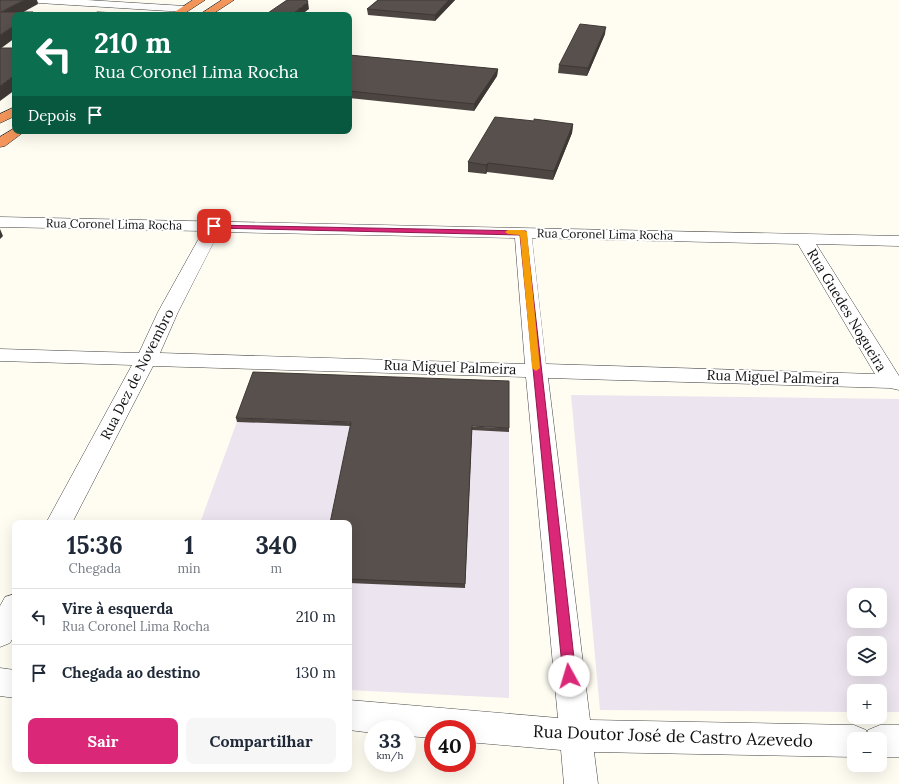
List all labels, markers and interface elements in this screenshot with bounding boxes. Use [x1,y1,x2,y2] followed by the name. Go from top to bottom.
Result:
[94,25,171,61] text: 210 m
[28,28,80,80] icon: left
[94,60,299,83] text: Rua Coronel Lima Rocha
[84,104,106,126] icon: arrive
[28,106,76,125] text: Depois
[197,209,231,243] pin
[46,215,182,233] street label: Rua Coronel Lima Rocha
[203,215,225,237] icon: arrive
[537,225,673,243] street label: Rua Coronel Lima Rocha
[803,245,891,375] street label: Rua Guedes Nogueira
[96,305,178,443] street label: Rua Dez de Novembro
[383,356,517,378] street label: Rua Miguel Palmeira
[706,366,840,388] street label: Rua Miguel Palmeira
[67,530,123,561] text: 15:36
[184,530,194,561] text: 1
[255,530,297,561] text: 340
[69,560,121,577] text: Chegada
[177,560,201,577] text: min
[270,560,282,577] text: m
[847,588,887,772] map controls
[847,588,887,628] button: search
[62,599,173,618] text: Vire à esquerda
[28,606,50,628] icon: left
[296,607,336,626] text: 210 m
[62,618,210,635] text: Rua Coronel Lima Rocha
[847,636,887,676] button: layers
[548,655,590,697] position arrow
[28,662,50,684] icon: arrive
[62,663,200,682] text: Chegada ao destino
[296,663,336,682] text: 130 m
[847,684,887,724] button: +
[28,718,178,764] button: Sair
[186,718,336,764] button: Compartilhar
[424,720,476,772] speed limit sign: 40
[533,720,813,752] street label: Rua Doutor José de Castro Azevedo
[379,728,401,753] text: 33
[847,732,887,772] button: −
[376,749,404,762] text: km/h

